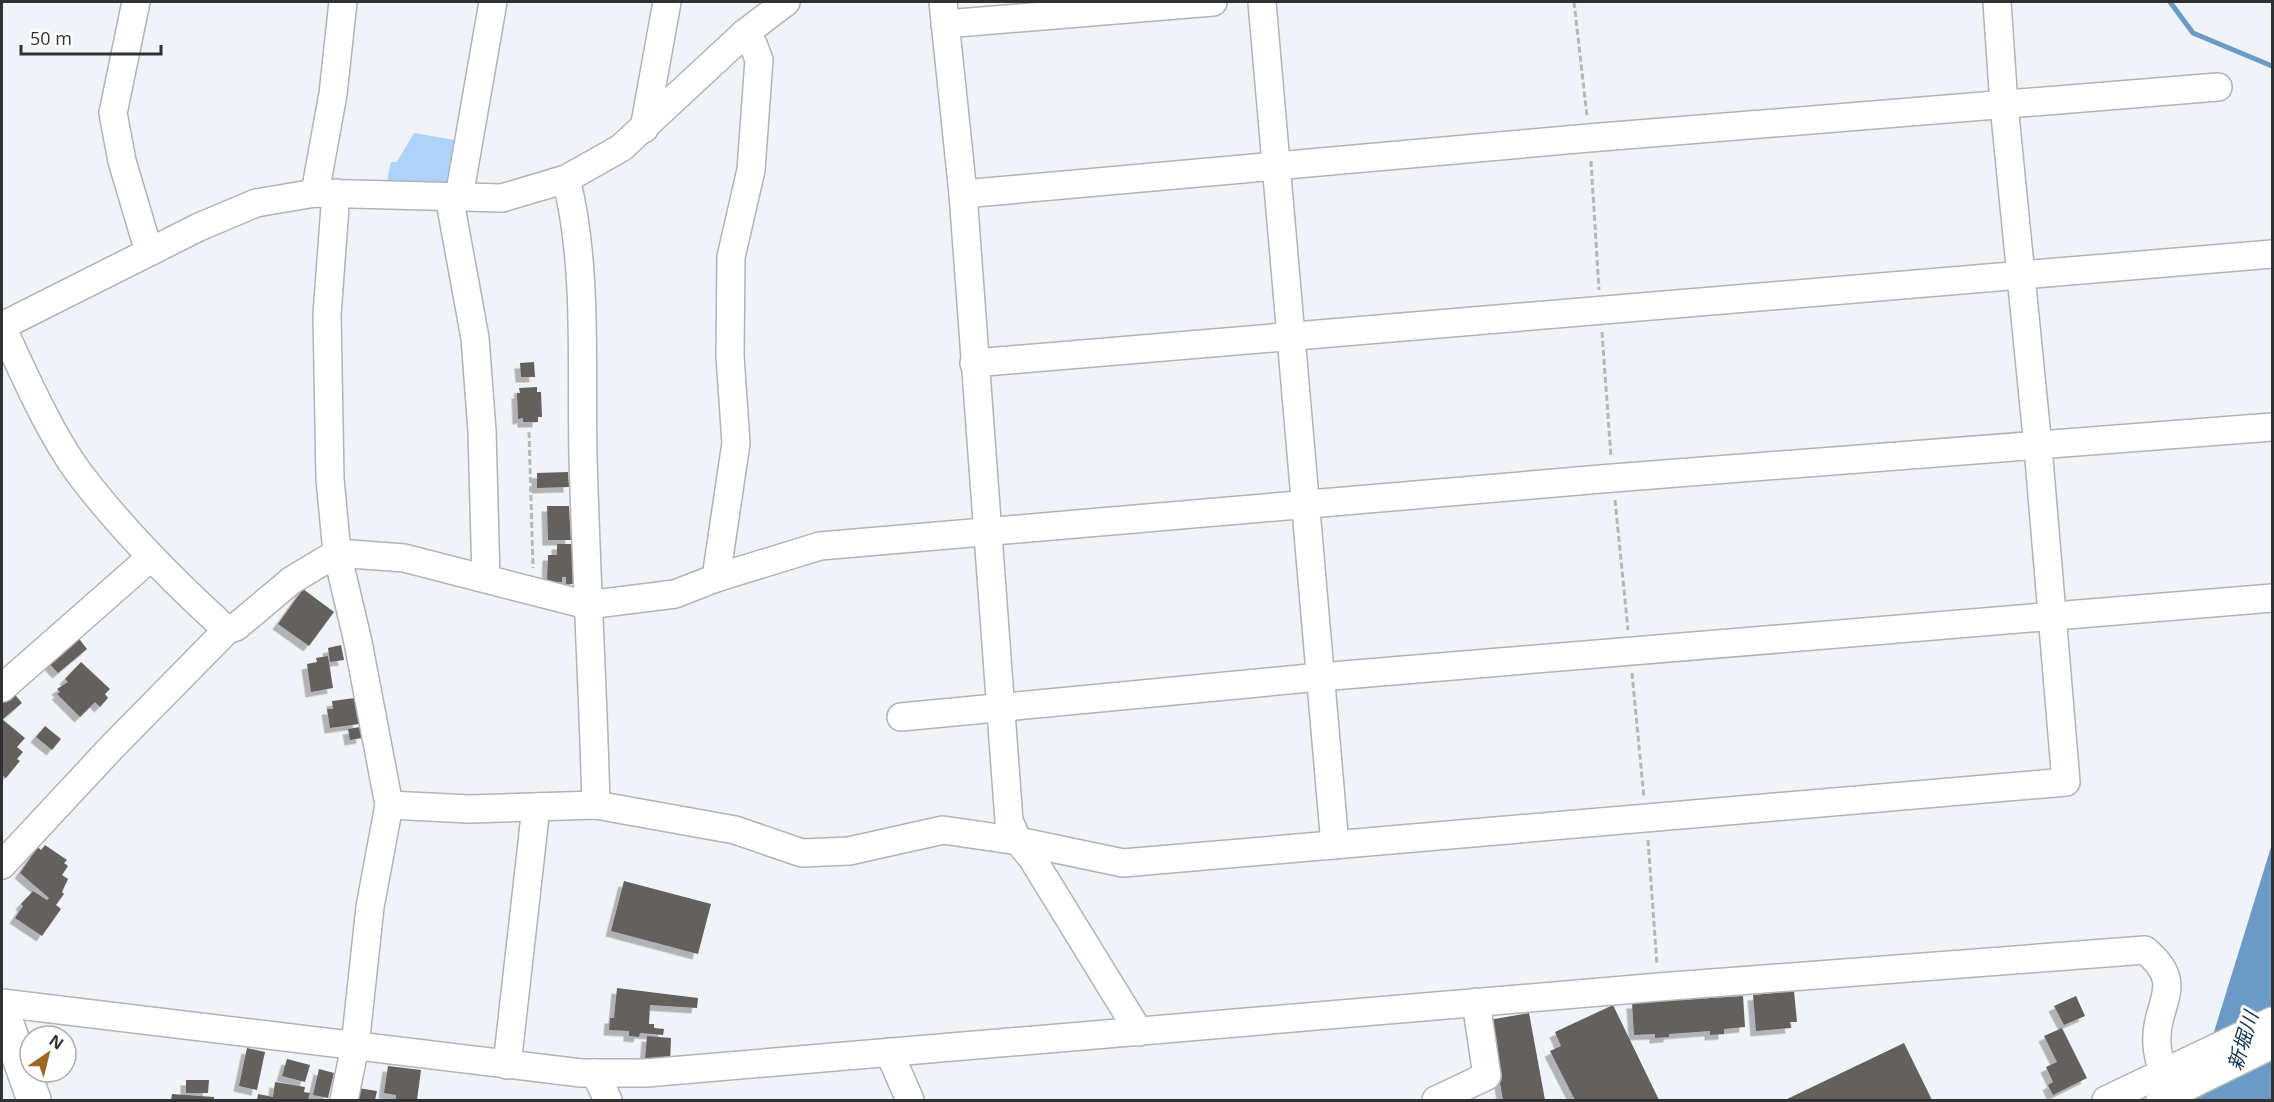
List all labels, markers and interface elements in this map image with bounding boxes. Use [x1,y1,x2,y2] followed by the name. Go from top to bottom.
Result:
[21,18,160,56] scale bar
[30,26,72,50] text: 50 m
[2221,1006,2265,1073] water label: 新堀川
[18,1024,78,1084] north arrow
[45,1029,68,1054] text: N

